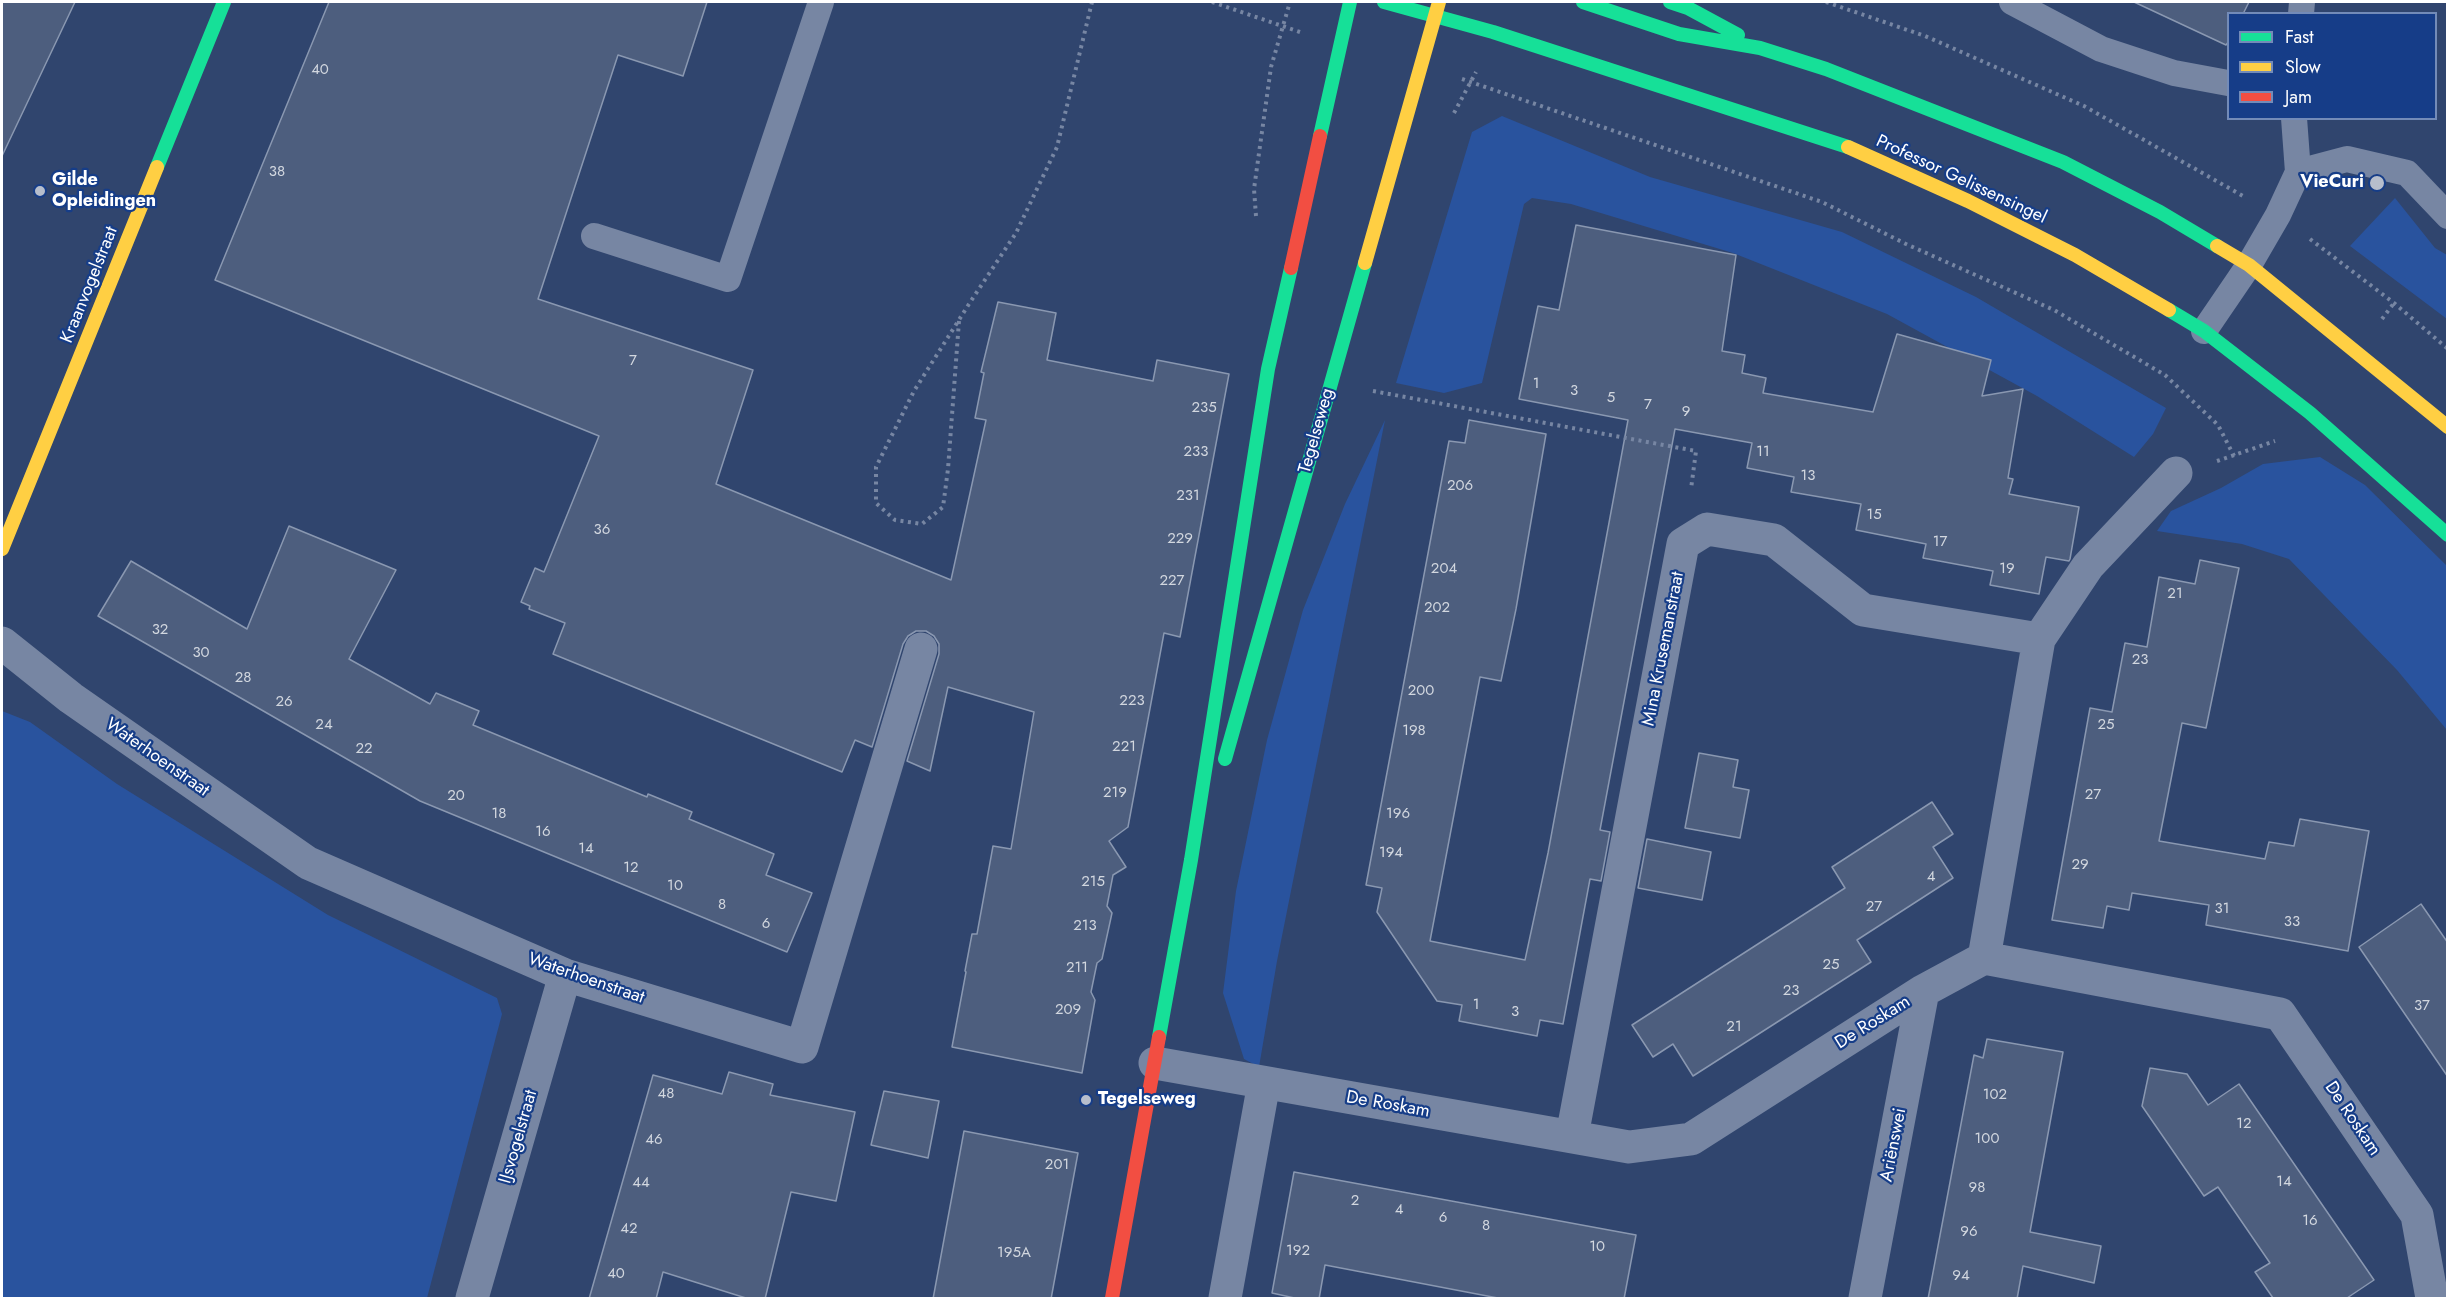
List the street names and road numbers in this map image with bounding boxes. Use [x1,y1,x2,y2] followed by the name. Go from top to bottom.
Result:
[1872,131,2050,229] street label: Professor Gelissensingel
[57,224,123,346] street label: Kraanvogelstraat
[1295,386,1339,476] street label: Tegelseweg
[1638,570,1690,728] street label: Mina Krusemanstraat
[101,714,213,802] street label: Waterhoenstraat
[525,949,647,1009] street label: Waterhoenstraat
[1831,991,1915,1055] street label: De Roskam
[2319,1078,2385,1160] street label: De Roskam
[1344,1087,1432,1123] street label: De Roskam
[495,1088,543,1186] street label: IJsvogelstraat
[1876,1106,1912,1184] street label: Ariënswei

